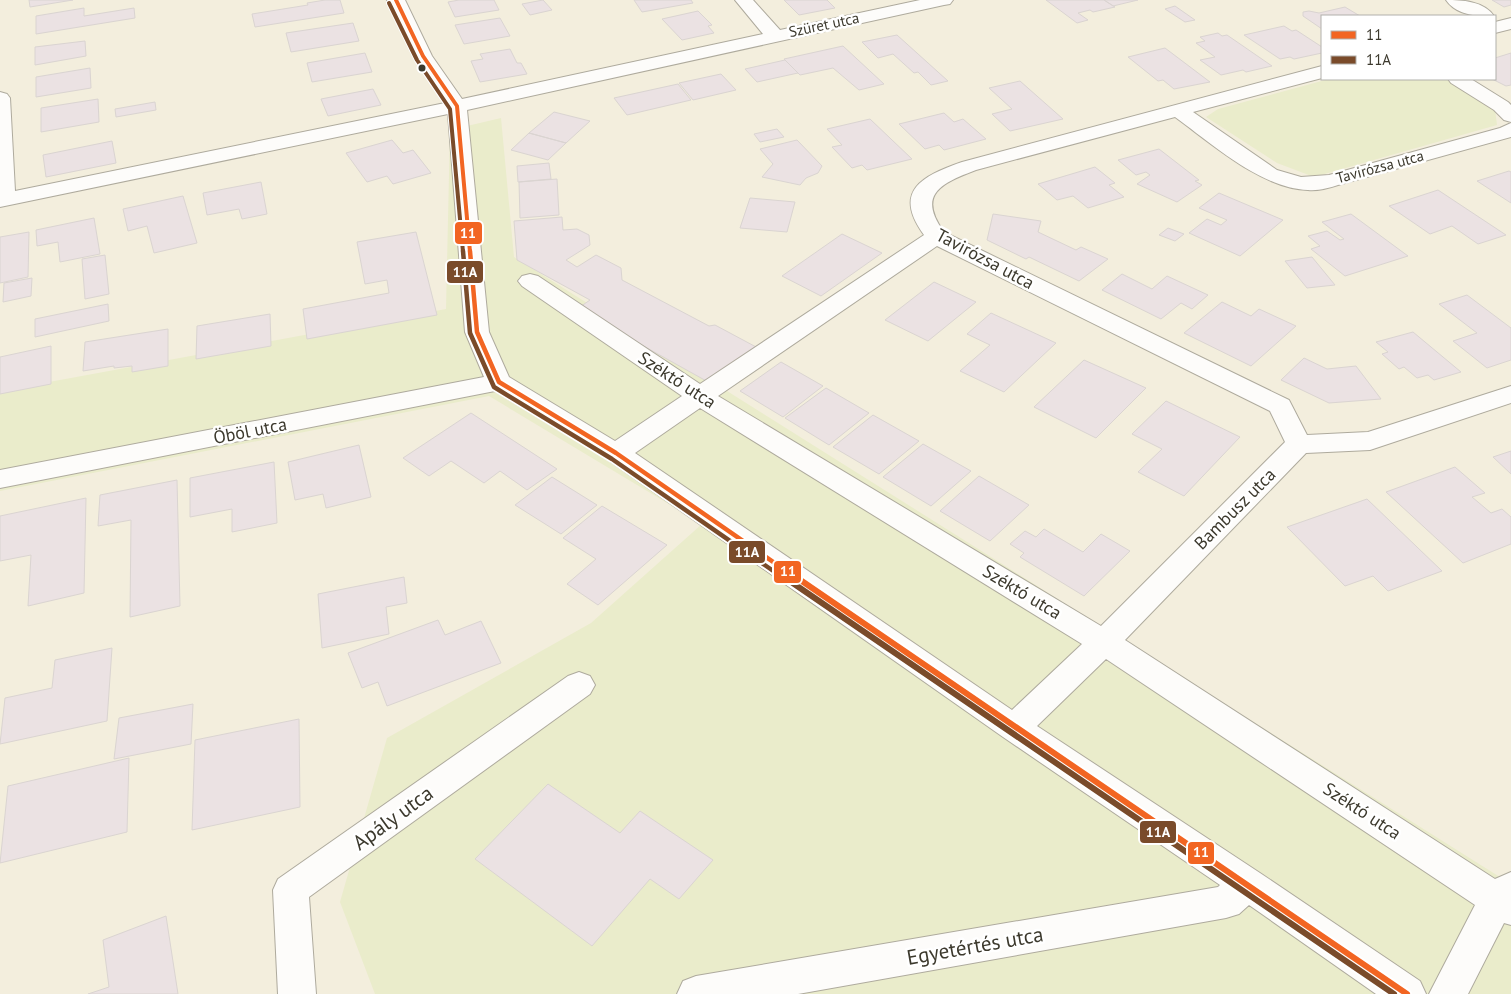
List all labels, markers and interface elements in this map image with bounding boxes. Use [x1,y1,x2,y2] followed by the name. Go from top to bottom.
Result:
[787,8,861,41] street label: Szüret utca
[1321,15,1496,80] legend
[1366,25,1382,44] text: 11
[1366,50,1391,69] text: 11A
[417,63,427,73] unlabelled marker
[1334,146,1426,187] street label: Tavirózsa utca
[454,221,483,245] line badge: 11
[932,223,1038,294] street label: Tavirózsa utca
[460,224,476,242] text: 11
[446,260,484,284] line badge: 11A
[453,263,478,281] text: 11A
[634,346,720,413] street label: Széktó utca
[211,412,289,449] street label: Öböl utca
[1189,463,1280,554] street label: Bambusz utca
[728,540,766,564] line badge: 11A
[735,543,760,561] text: 11A
[979,559,1066,624] street label: Széktó utca
[773,560,802,584] line badge: 11
[780,562,796,580] text: 11
[1319,777,1405,844] street label: Széktó utca
[347,779,438,856] street label: Apály utca
[1139,820,1177,844] line badge: 11A
[1146,823,1171,841] text: 11A
[1187,841,1215,865] line badge: 11
[1193,843,1209,861] text: 11
[905,920,1045,971] street label: Egyetértés utca

